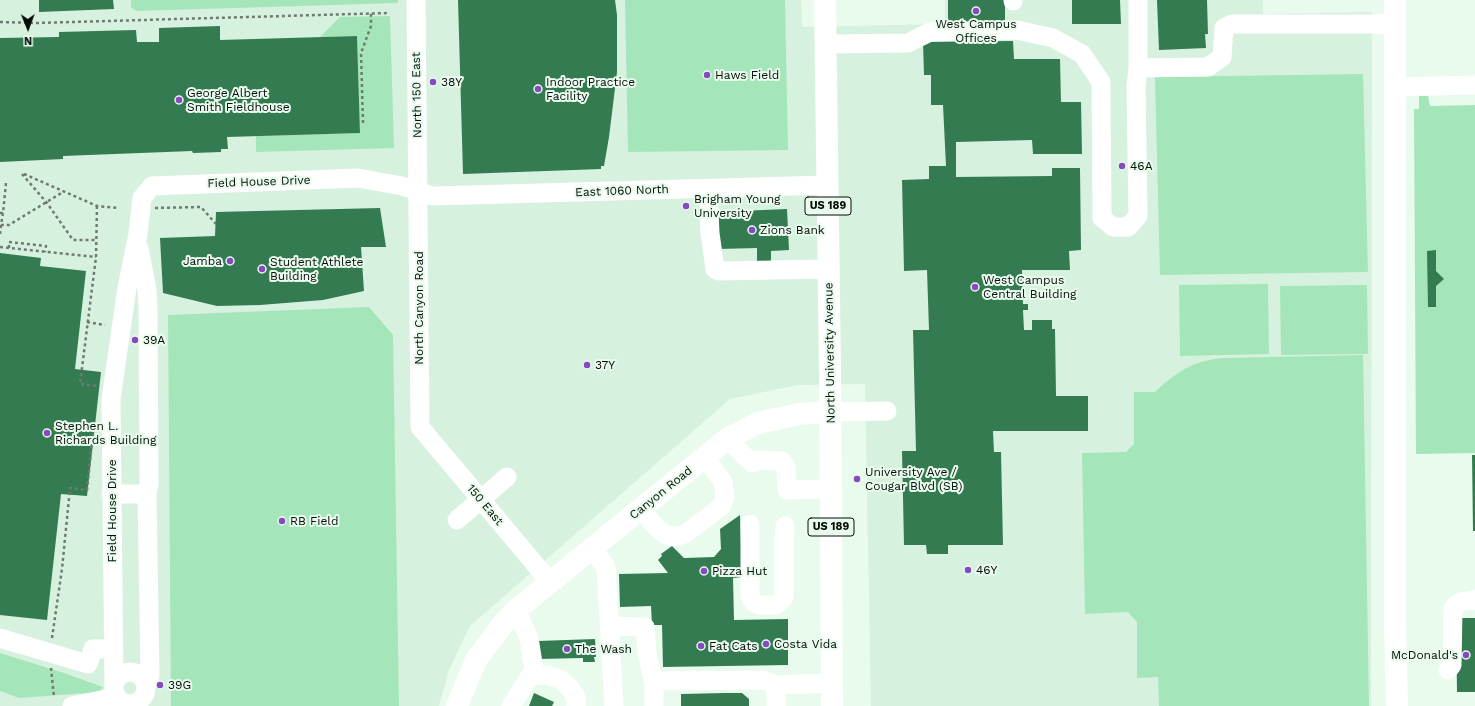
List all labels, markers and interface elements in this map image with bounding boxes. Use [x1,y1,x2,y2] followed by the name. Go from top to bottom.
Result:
[971,6,981,16] marker: West Campus Offices
[8,8,48,48] north arrow
[935,17,1017,45] place label: West Campus Offices
[24,34,32,47] text: N
[409,52,425,138] street label: North 150 East
[715,68,779,82] place label: Haws Field
[702,70,712,80] marker: Haws Field
[441,75,462,89] place label: 38Y
[546,75,635,103] place label: Indoor Practice Facility
[428,77,438,87] marker: 38Y
[533,84,543,94] marker: Indoor Practice Facility
[187,86,290,114] place label: George Albert Smith Fieldhouse
[174,95,184,105] marker: George Albert Smith Fieldhouse
[1130,159,1153,173] place label: 46A
[1117,161,1127,171] marker: 46A
[207,173,311,191] street label: Field House Drive
[575,182,669,200] street label: East 1060 North
[694,192,780,220] place label: Brigham Young University
[805,197,851,215] road number: US 189
[681,201,691,211] marker: Brigham Young University
[760,223,825,237] place label: Zions Bank
[747,225,757,235] marker: Zions Bank
[412,251,426,365] street label: North Canyon Road
[183,254,222,268] place label: Jamba
[270,255,363,283] place label: Student Athlete Building
[225,256,235,266] marker: Jamba
[257,264,267,274] marker: Student Athlete Building
[983,273,1076,301] place label: West Campus Central Building
[822,282,838,424] street label: North University Avenue
[970,282,980,292] marker: West Campus Central Building
[143,333,165,347] place label: 39A
[130,335,140,345] marker: 39A
[595,358,615,372] place label: 37Y
[582,360,592,370] marker: 37Y
[55,419,156,447] place label: Stephen L. Richards Building
[42,428,52,438] marker: Stephen L. Richards Building
[105,459,119,563] street label: Field House Drive
[627,463,695,523] street label: Canyon Road
[865,465,962,493] place label: University Ave / Cougar Blvd (SB)
[852,474,862,484] marker: University Ave / Cougar Blvd (SB)
[464,482,506,528] street label: 150 East
[290,514,339,528] place label: RB Field
[277,516,287,526] marker: RB Field
[808,518,854,536] road number: US 189
[976,563,997,577] place label: 46Y
[712,564,767,578] place label: Pizza Hut
[963,565,973,575] marker: 46Y
[699,566,709,576] marker: Pizza Hut
[774,637,837,651] place label: Costa Vida
[709,639,758,653] place label: Fat Cats
[761,639,771,649] marker: Costa Vida
[696,641,706,651] marker: Fat Cats
[575,642,632,656] place label: The Wash
[562,644,572,654] marker: The Wash
[1391,648,1458,662] place label: McDonald's
[1461,650,1471,660] marker: McDonald's
[168,678,191,692] place label: 39G
[155,680,165,690] marker: 39G

